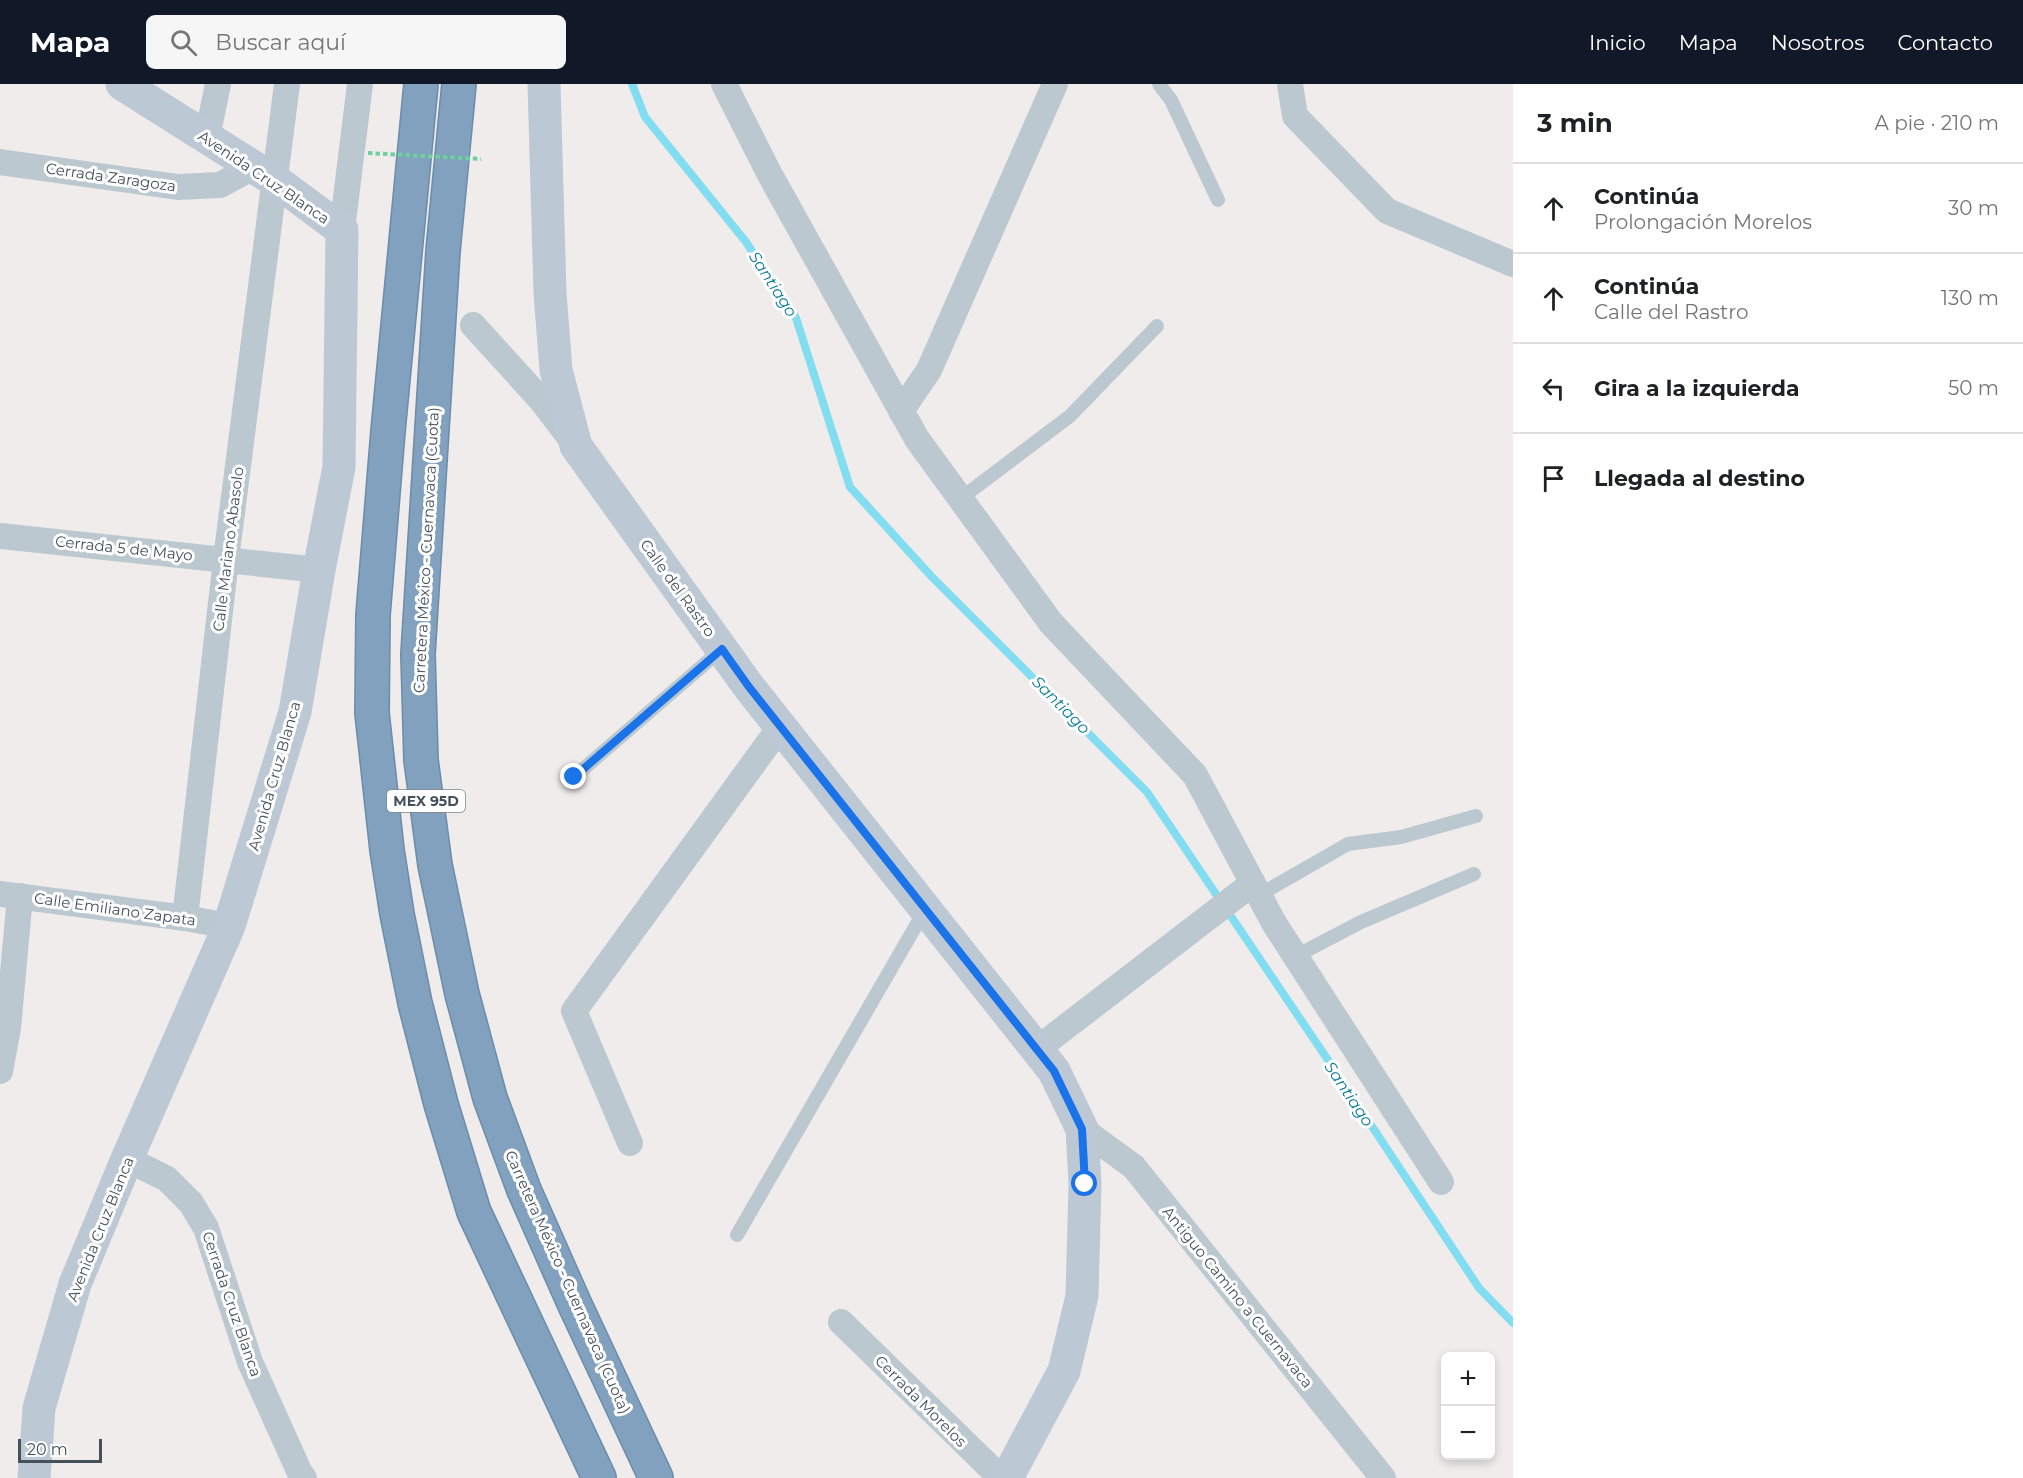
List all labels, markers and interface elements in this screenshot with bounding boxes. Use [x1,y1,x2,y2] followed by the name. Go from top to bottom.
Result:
[146,15,566,69] search box
[30,25,110,59] text: Mapa
[167,26,200,59] icon: search
[215,29,346,56] text: Buscar aquí
[1589,30,1646,55] text: Inicio
[1679,30,1738,55] text: Mapa
[1771,30,1864,55] text: Nosotros
[1897,30,1993,55] text: Contacto
[1537,107,1613,139] text: 3 min
[1875,111,1999,135] text: A pie · 210 m
[195,126,333,228] street label: Avenida Cruz Blanca
[45,158,177,196] street label: Cerrada Zaragoza
[1594,183,1699,210] text: Continúa
[1537,192,1570,225] icon: ahead
[1948,196,1999,220] text: 30 m
[1594,210,1812,234] text: Prolongación Morelos
[745,248,801,320] water label: Santiago
[1594,273,1699,300] text: Continúa
[1537,282,1570,315] icon: ahead
[1941,286,1999,310] text: 130 m
[1594,300,1749,324] text: Calle del Rastro
[1537,372,1570,405] icon: left
[1594,375,1800,402] text: Gira a la izquierda
[1948,376,1999,400] text: 50 m
[409,407,443,693] street label: Carretera México - Cuernavaca (Cuota)
[1537,462,1570,495] icon: arrive
[1594,465,1805,492] text: Llegada al destino
[208,466,248,632] street label: Calle Mariano Abasolo
[54,531,194,565] street label: Cerrada 5 de Mayo
[636,536,720,640] street label: Calle del Rastro
[1028,672,1094,738] water label: Santiago
[244,699,304,853] street label: Avenida Cruz Blanca
[560,763,586,789] route end
[387,790,465,812] road number: MEX 95D
[33,888,197,930] street label: Calle Emiliano Zapata
[1320,1058,1378,1130] water label: Santiago
[501,1147,635,1417] street label: Carretera México - Cuernavaca (Cuota)
[62,1154,138,1304] street label: Avenida Cruz Blanca
[1071,1170,1097,1196] route start
[1159,1202,1317,1392] street label: Antiguo Camino a Cuernavaca
[198,1229,266,1379] street label: Cerrada Cruz Blanca
[871,1351,971,1451] street label: Cerrada Morelos
[1441,1352,1495,1460] map controls
[1441,1352,1495,1406] button: +
[1441,1406,1495,1460] button: −
[18,1436,102,1464] scale bar
[27,1440,68,1459] text: 20 m

